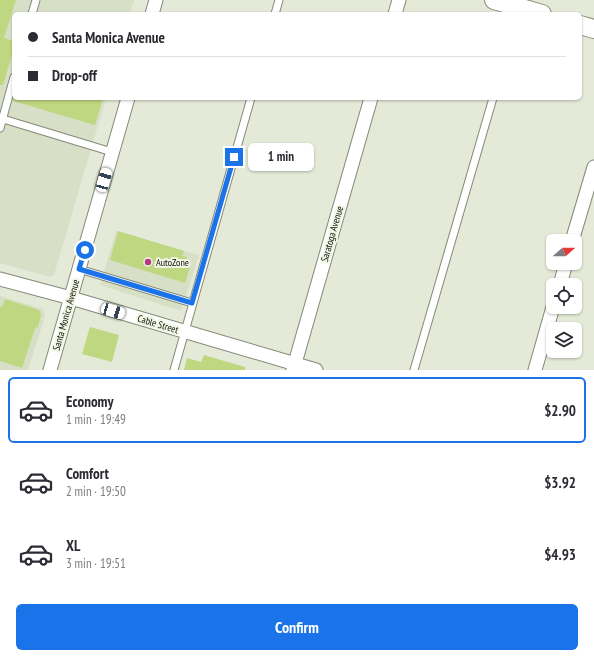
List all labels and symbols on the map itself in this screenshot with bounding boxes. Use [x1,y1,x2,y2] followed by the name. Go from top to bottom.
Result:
[248,143,314,171] callout: 1 min
[225,148,243,166] route end
[95,167,113,193] car
[318,205,346,263] street label: Saratoga Avenue
[546,234,582,270] north arrow
[76,241,94,259] route start
[156,256,189,269] place label: AutoZone
[143,257,153,267] marker: AutoZone
[50,278,82,352] street label: Santa Monica Avenue
[100,302,126,320] car
[136,312,180,336] street label: Cable Street

